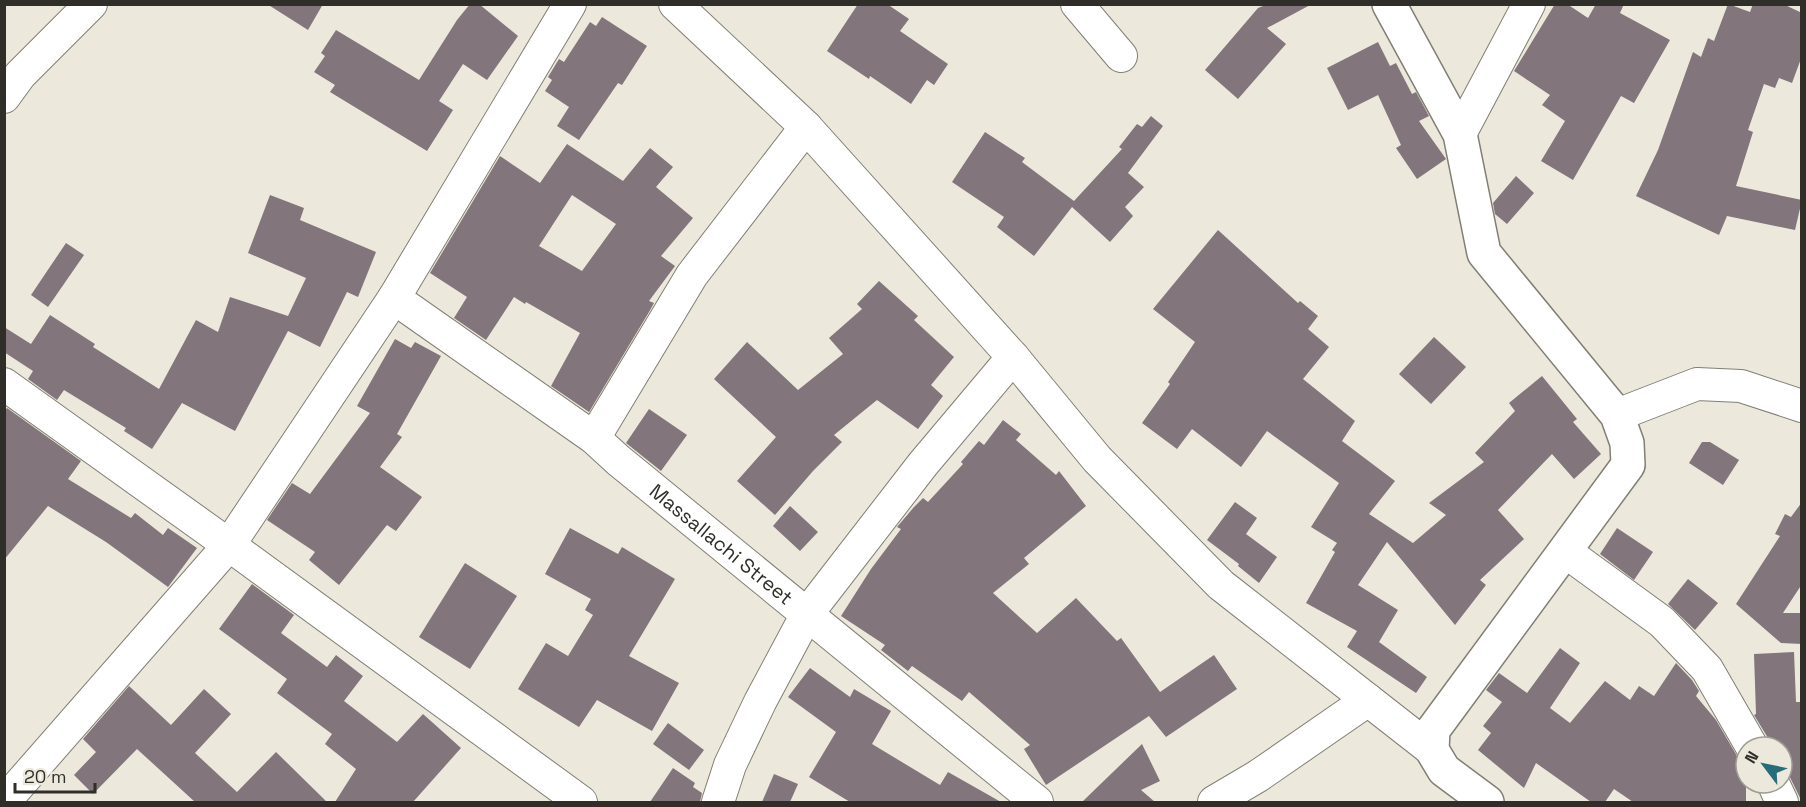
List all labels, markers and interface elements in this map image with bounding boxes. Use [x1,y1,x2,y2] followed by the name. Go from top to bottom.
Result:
[644,478,798,611] street label: Massallachi Street
[1734,735,1794,795] north arrow
[1740,747,1763,767] text: N
[15,756,94,794] scale bar
[24,765,67,788] text: 20 m

